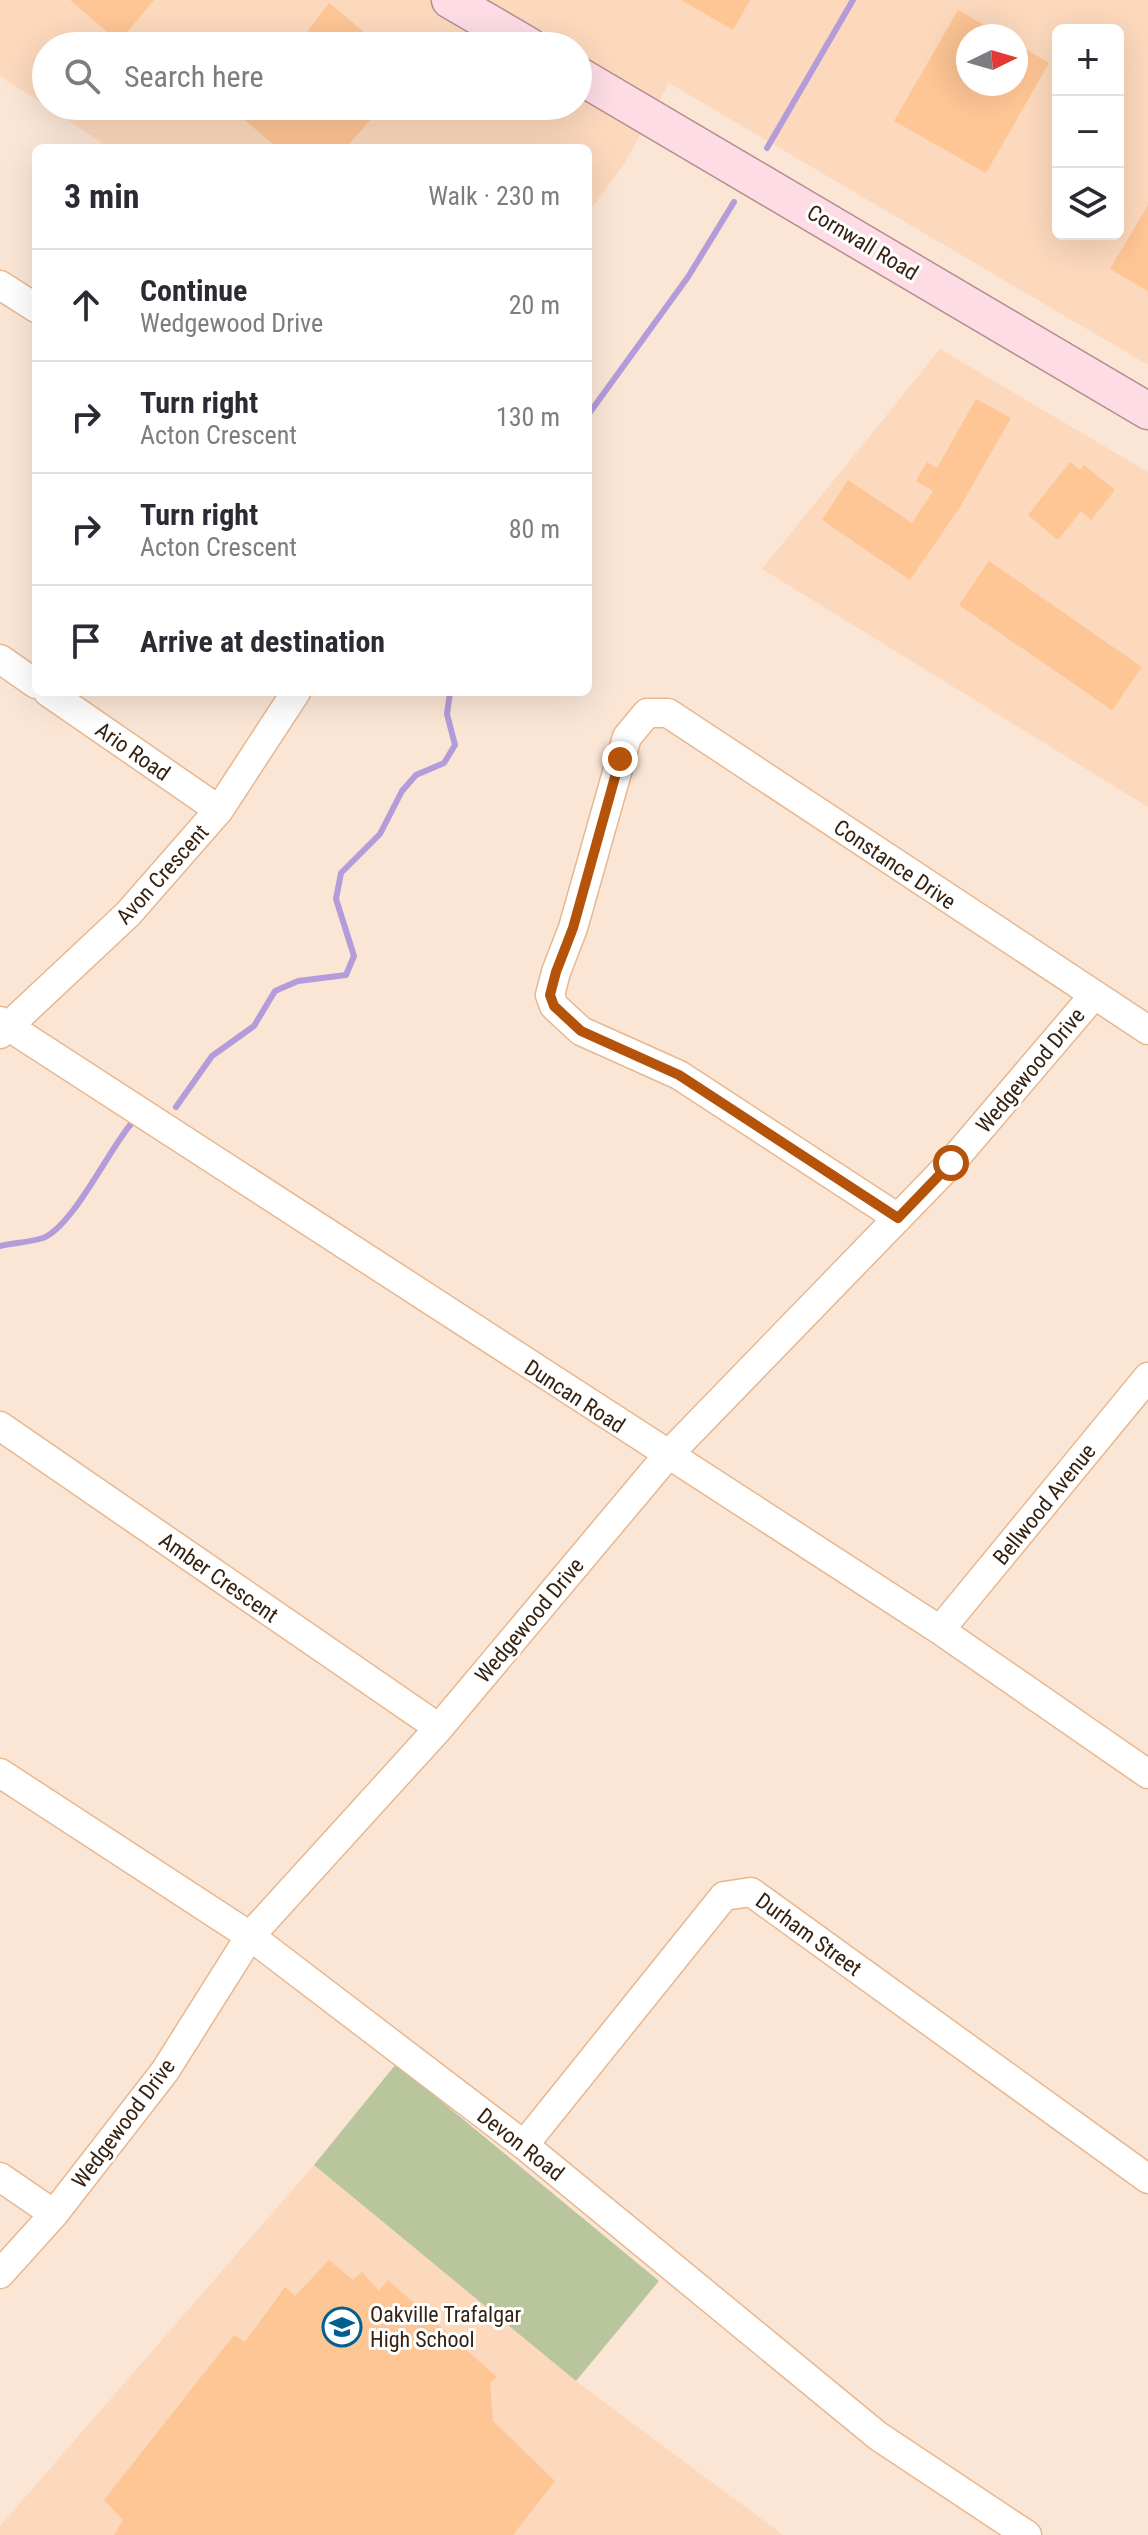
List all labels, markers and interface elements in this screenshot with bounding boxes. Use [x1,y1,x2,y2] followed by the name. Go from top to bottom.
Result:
[956,24,1028,96] north arrow
[1052,24,1124,240] map controls
[1052,24,1124,96] button: +
[32,32,592,120] search box
[60,54,104,98] icon: search
[124,59,264,94] text: Search here
[1052,96,1124,168] button: −
[1052,168,1124,240] button: layers
[64,176,140,216] text: 3 min
[428,181,560,211] text: Walk · 230 m
[803,200,923,285] street label: Cornwall Road
[140,273,247,308] text: Continue
[64,283,108,327] icon: ahead
[509,290,560,320] text: 20 m
[140,308,323,338] text: Wedgewood Drive
[140,385,258,420] text: Turn right
[64,395,108,439] icon: right
[496,402,560,432] text: 130 m
[140,420,297,450] text: Acton Crescent
[140,497,258,532] text: Turn right
[64,507,108,551] icon: right
[509,514,560,544] text: 80 m
[140,532,297,562] text: Acton Crescent
[64,619,108,663] icon: arrive
[140,624,385,659] text: Arrive at destination
[91,717,175,786] street label: Ario Road
[602,741,638,777] route end
[829,815,960,914] street label: Constance Drive
[111,819,214,929] street label: Avon Crescent
[971,1003,1090,1138] street label: Wedgewood Drive
[933,1145,969,1181] route start
[520,1355,630,1438] street label: Duncan Road
[988,1439,1101,1570] street label: Bellwood Avenue
[155,1527,283,1628] street label: Amber Crescent
[470,1553,589,1688] street label: Wedgewood Drive
[751,1888,866,1981] street label: Durham Street
[67,2054,180,2193] street label: Wedgewood Drive
[472,2103,569,2186] street label: Devon Road
[370,2302,522,2352] place label: Oakville Trafalgar High School
[321,2306,363,2348] school or university icon: Oakville Trafalgar High School

